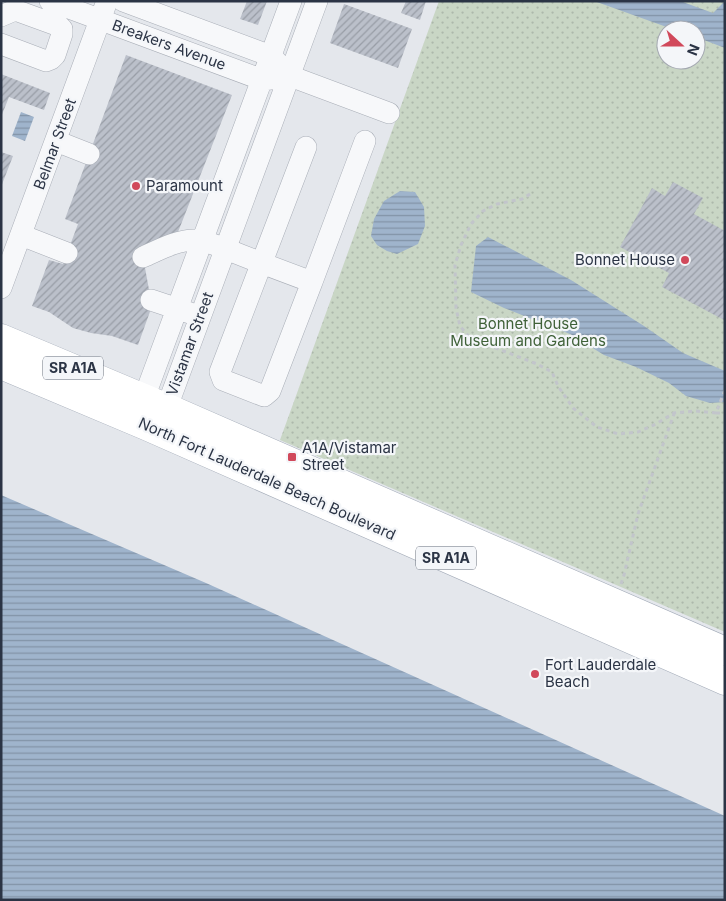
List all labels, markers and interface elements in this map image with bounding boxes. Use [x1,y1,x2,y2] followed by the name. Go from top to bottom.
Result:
[110,15,229,74] street label: Breakers Avenue
[656,20,706,70] north arrow
[684,42,703,58] text: N
[29,95,80,192] street label: Belmar Street
[146,176,223,195] place label: Paramount
[130,180,142,192] marker: Paramount
[575,250,675,269] place label: Bonnet House
[679,254,691,266] marker: Bonnet House
[162,289,217,398] street label: Vistamar Street
[450,314,606,350] park label: Bonnet House Museum and Gardens
[43,356,103,379] road number: SR A1A
[136,413,399,544] street label: North Fort Lauderdale Beach Boulevard
[302,438,397,474] place label: A1A/Vistamar Street
[286,451,298,463] marker: A1A/Vistamar Street
[416,546,476,570] road number: SR A1A
[545,655,656,691] place label: Fort Lauderdale Beach
[529,668,541,680] marker: Fort Lauderdale Beach

